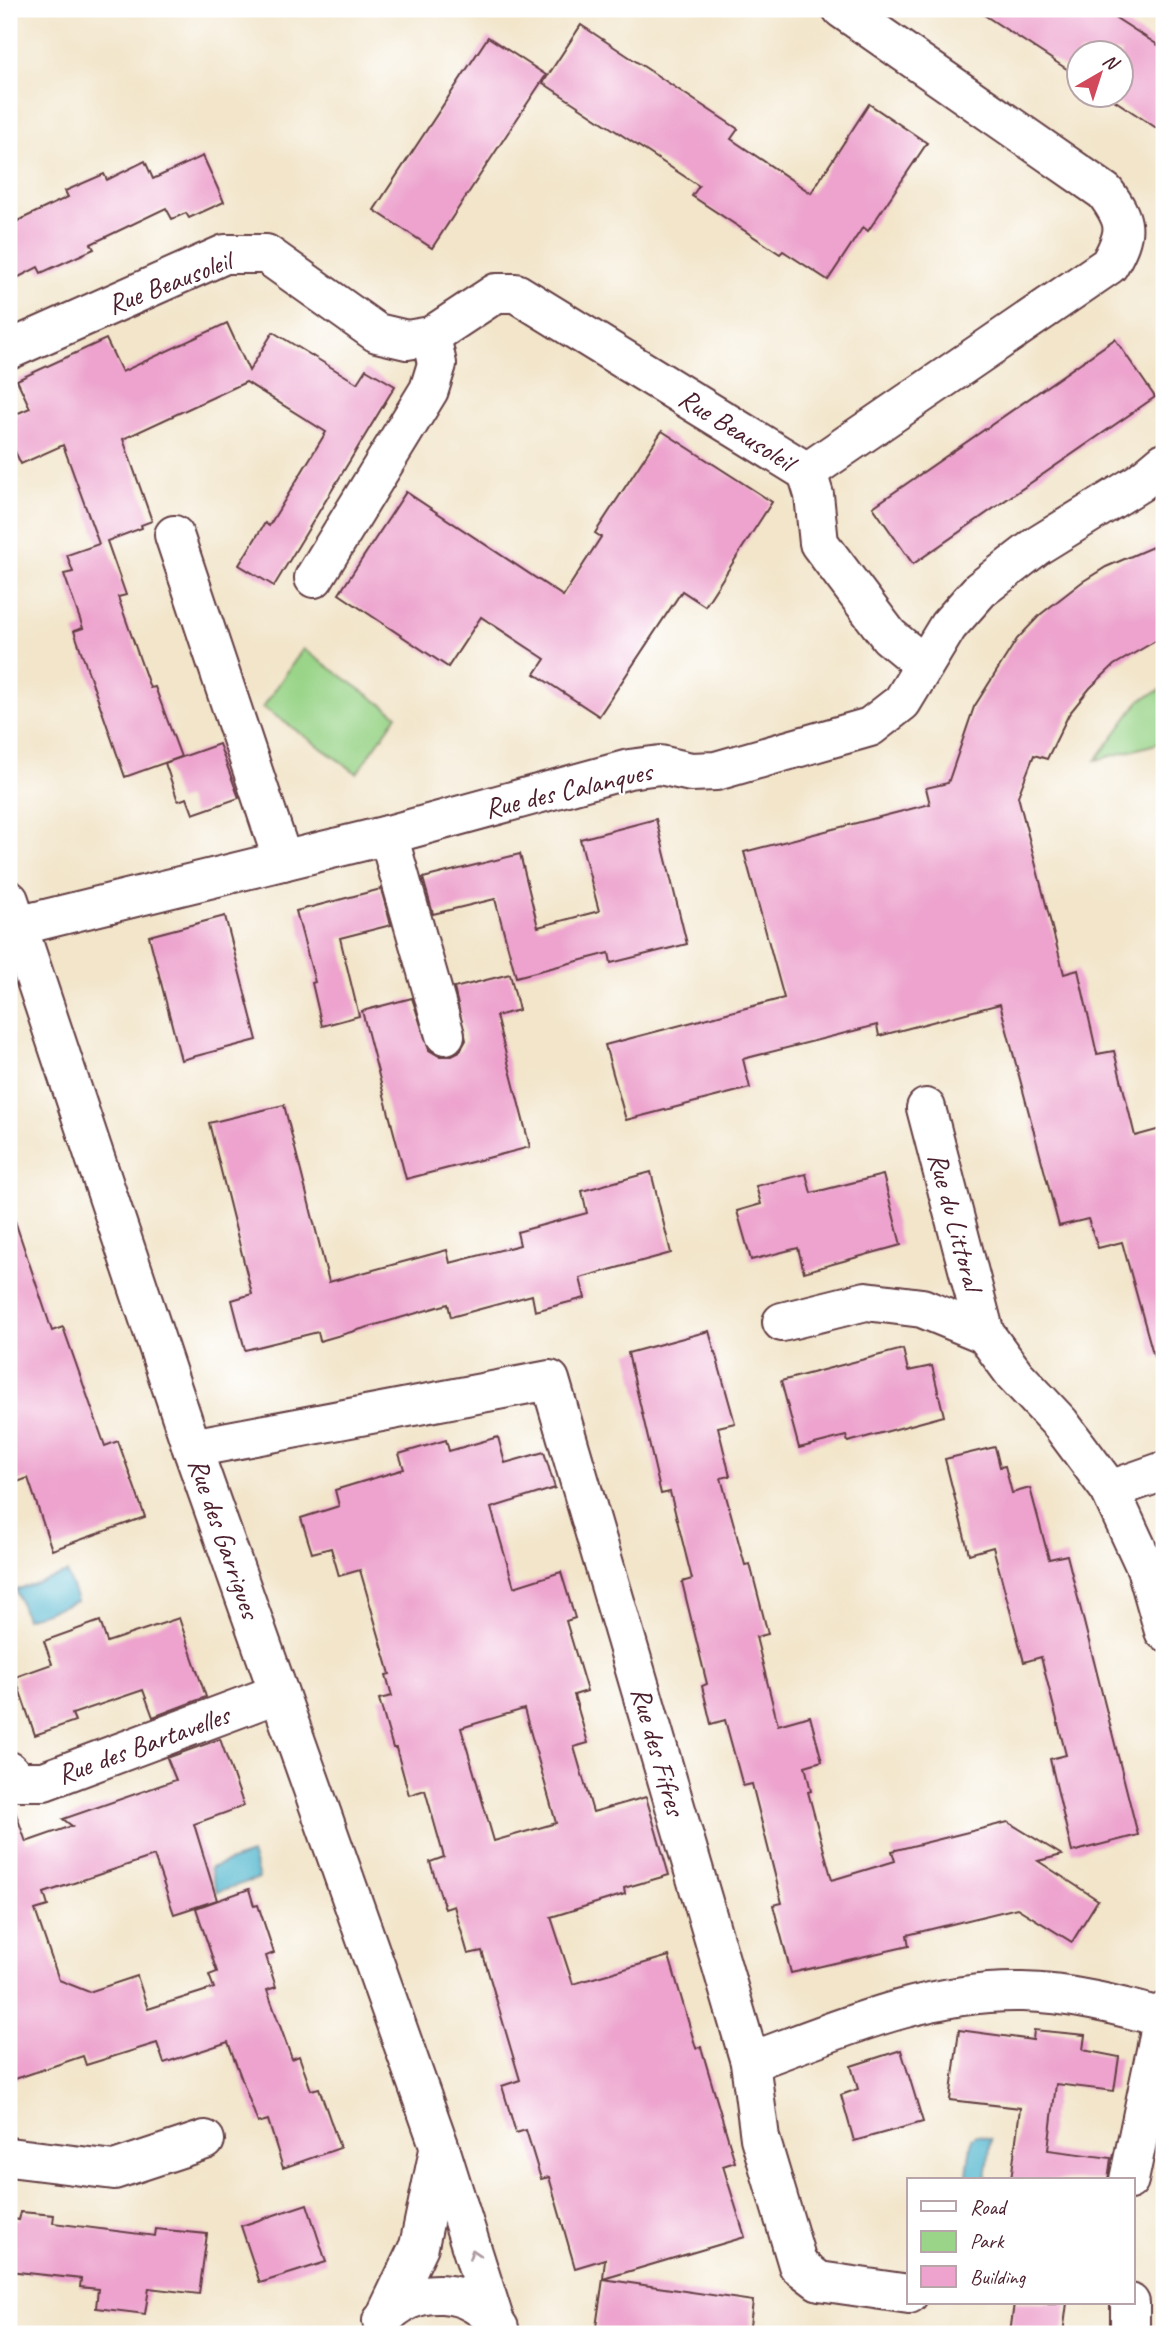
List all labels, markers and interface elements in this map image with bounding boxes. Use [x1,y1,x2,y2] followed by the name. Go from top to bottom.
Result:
[1064,38,1134,108] north arrow
[1098,49,1125,77] text: N
[102,241,241,322] street label: Rue Beausoleil
[672,380,805,481] street label: Rue Beausoleil
[481,753,657,826] street label: Rue des Calanques
[920,1149,992,1299] street label: Rue du Littoral
[181,1453,269,1625] street label: Rue des Garrigues
[624,1683,694,1822] street label: Rue des Fifres
[52,1696,236,1792] street label: Rue des Bartavelles
[907,2178,1134,2304] legend
[970,2194,1009,2220] text: Road
[970,2228,1005,2254] text: Park
[467,2248,482,2260] one-way arrow
[970,2264,1027,2290] text: Building

